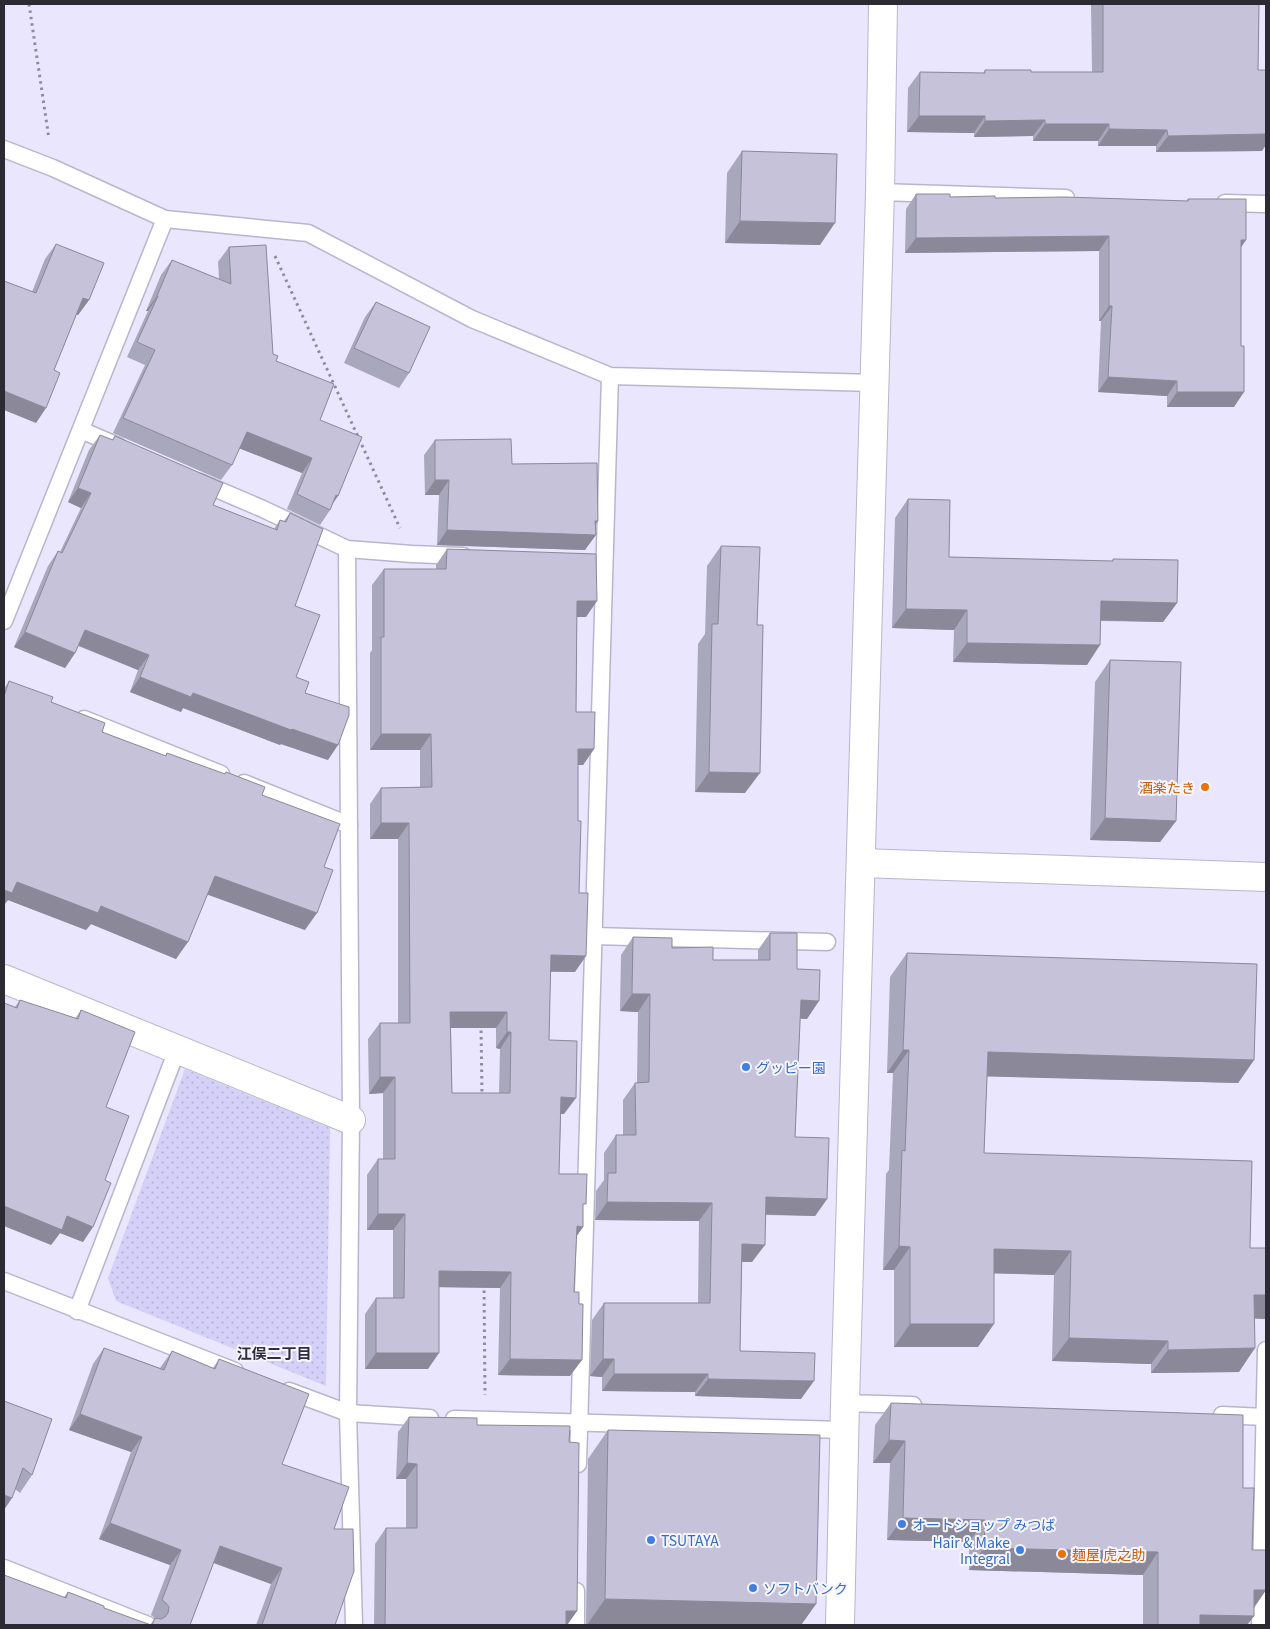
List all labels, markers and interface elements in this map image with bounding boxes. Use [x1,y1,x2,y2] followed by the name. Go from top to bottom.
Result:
[1139,777,1195,797] place label: 酒楽たき
[1199,781,1211,793] marker: 酒楽たき
[756,1057,826,1077] place label: グッピー園
[740,1061,752,1073] marker: グッピー園
[236,1342,312,1363] district label: 江俣二丁目
[912,1514,1055,1534] place label: オートショップ みつば
[896,1518,908,1530] marker: オートショップ みつば
[661,1530,719,1550] place label: TSUTAYA
[932,1532,1010,1568] place label: Hair & Make Integral
[645,1534,657,1546] marker: TSUTAYA
[1014,1544,1026,1556] marker: Hair & Make Integral
[1072,1544,1145,1564] place label: 麺屋 虎之助
[1056,1548,1068,1560] marker: 麺屋 虎之助
[763,1578,848,1598] place label: ソフトバンク
[747,1582,759,1594] marker: ソフトバンク

